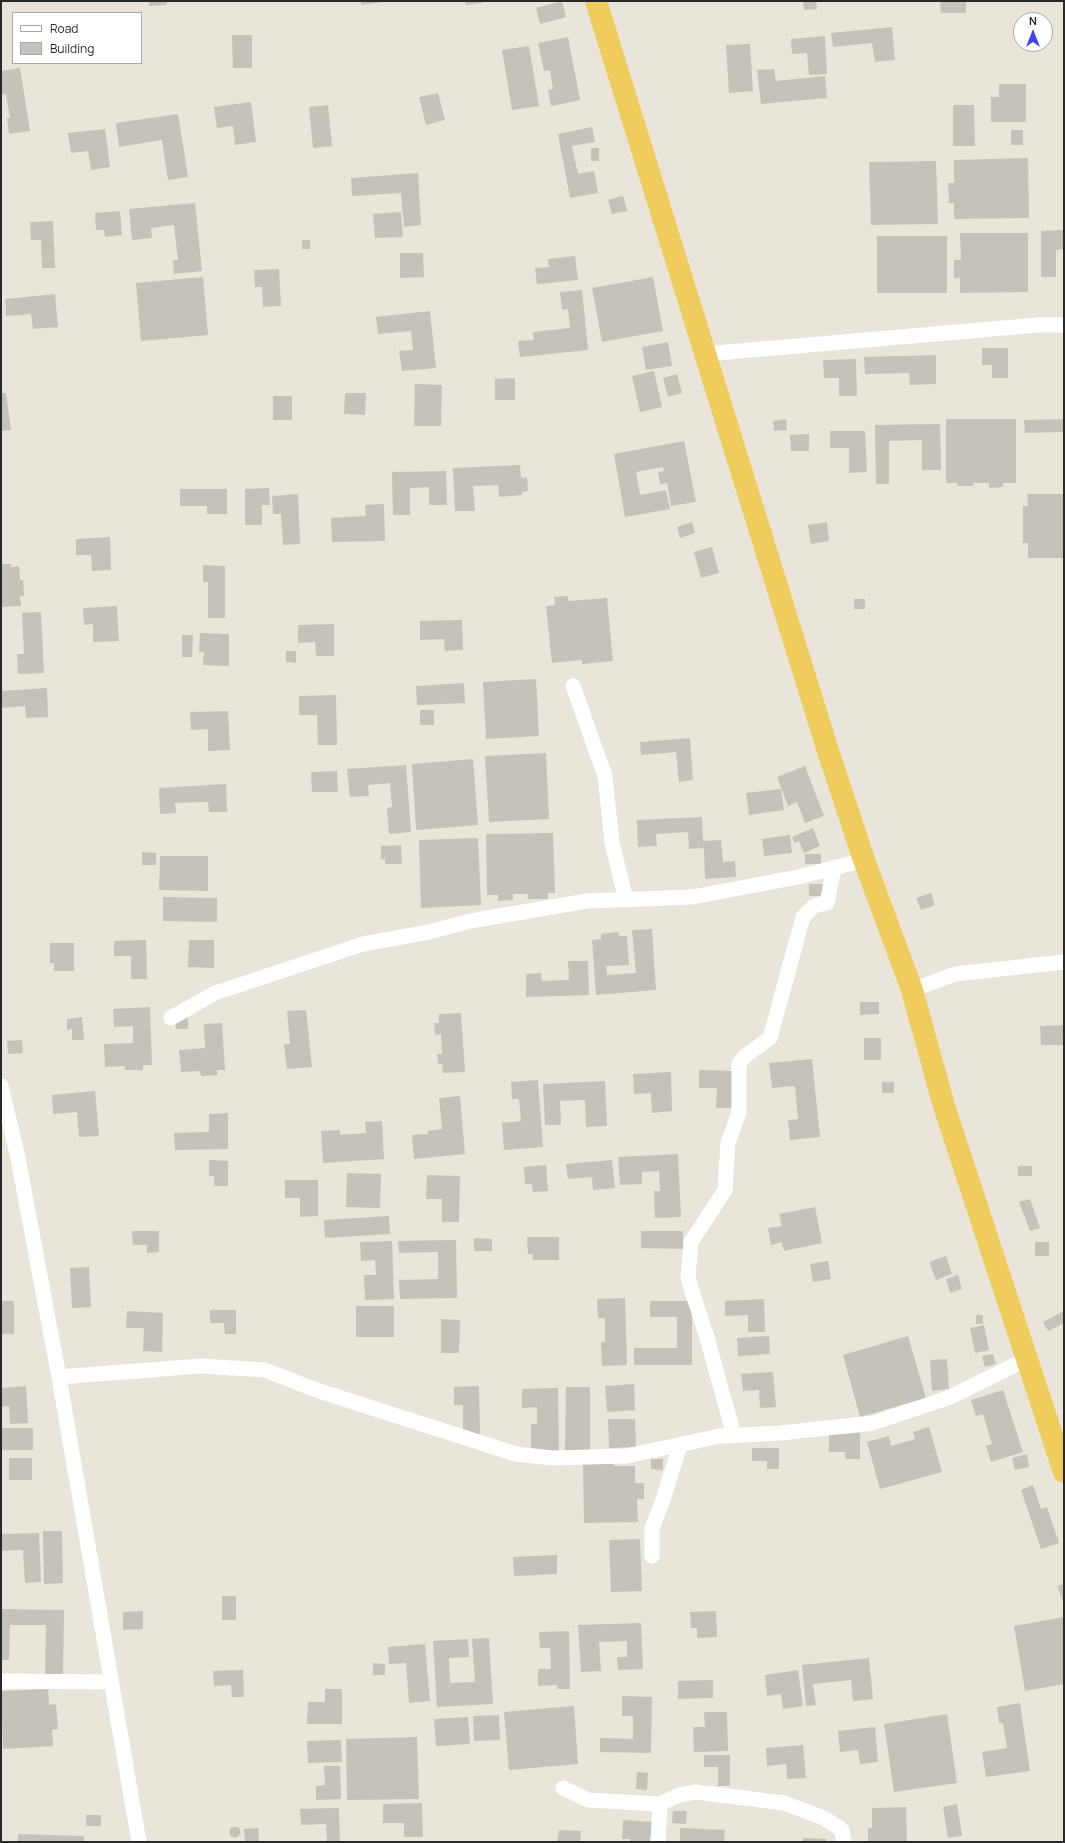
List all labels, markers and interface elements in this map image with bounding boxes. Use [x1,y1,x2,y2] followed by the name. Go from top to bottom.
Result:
[12,12,142,64] legend
[1013,12,1053,52] north arrow
[1029,13,1037,28] text: N
[50,20,78,37] text: Road
[50,40,94,57] text: Building

